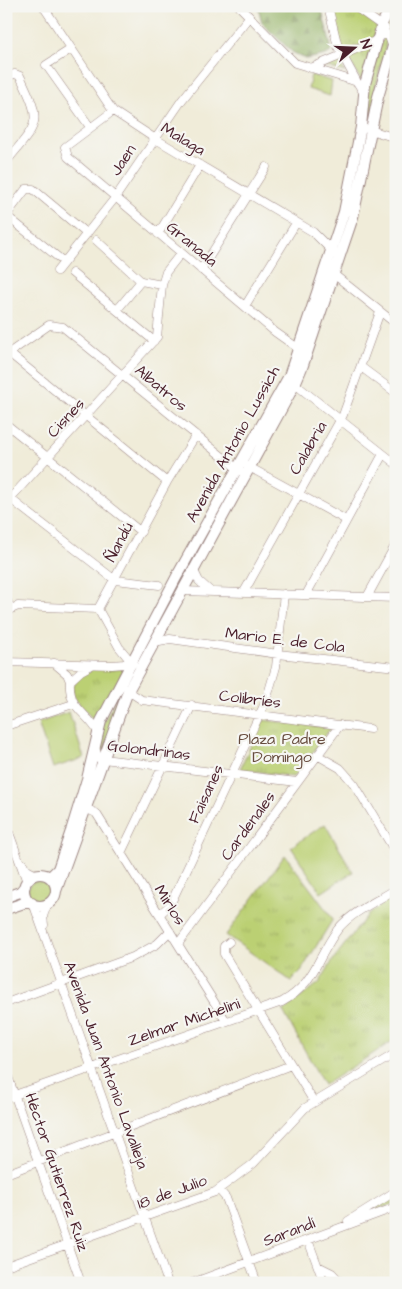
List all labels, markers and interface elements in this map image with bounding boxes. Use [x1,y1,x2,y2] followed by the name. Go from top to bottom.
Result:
[330,22,380,72] north arrow
[354,37,376,52] text: N
[156,117,209,162] street label: Malaga
[105,140,141,180] street label: Jaen
[162,216,222,272] street label: Granada
[130,360,192,416] street label: Albatros
[181,362,285,526] street label: Avenida Antonio Lussich
[42,394,90,442] street label: Cisnes
[284,417,332,479] street label: Calabria
[99,518,139,566] street label: Ñandú
[224,622,346,658] street label: Mario E. de Cola
[218,684,282,714] street label: Colibríes
[238,728,326,769] park label: Plaza Padre Domingo
[106,734,192,766] street label: Golondrinas
[183,761,229,827] street label: Faisanes
[215,787,281,865] street label: Cardenales
[149,881,191,929] street label: Mirlos
[58,958,154,1172] street label: Avenida Juan Antonio Lavalleja
[125,992,244,1051] street label: Zelmar Michelini
[20,1090,95,1254] street label: Héctor Gutierrez Ruiz
[134,1169,210,1215] street label: 18 de Julio
[260,1212,319,1252] street label: Sarandí

